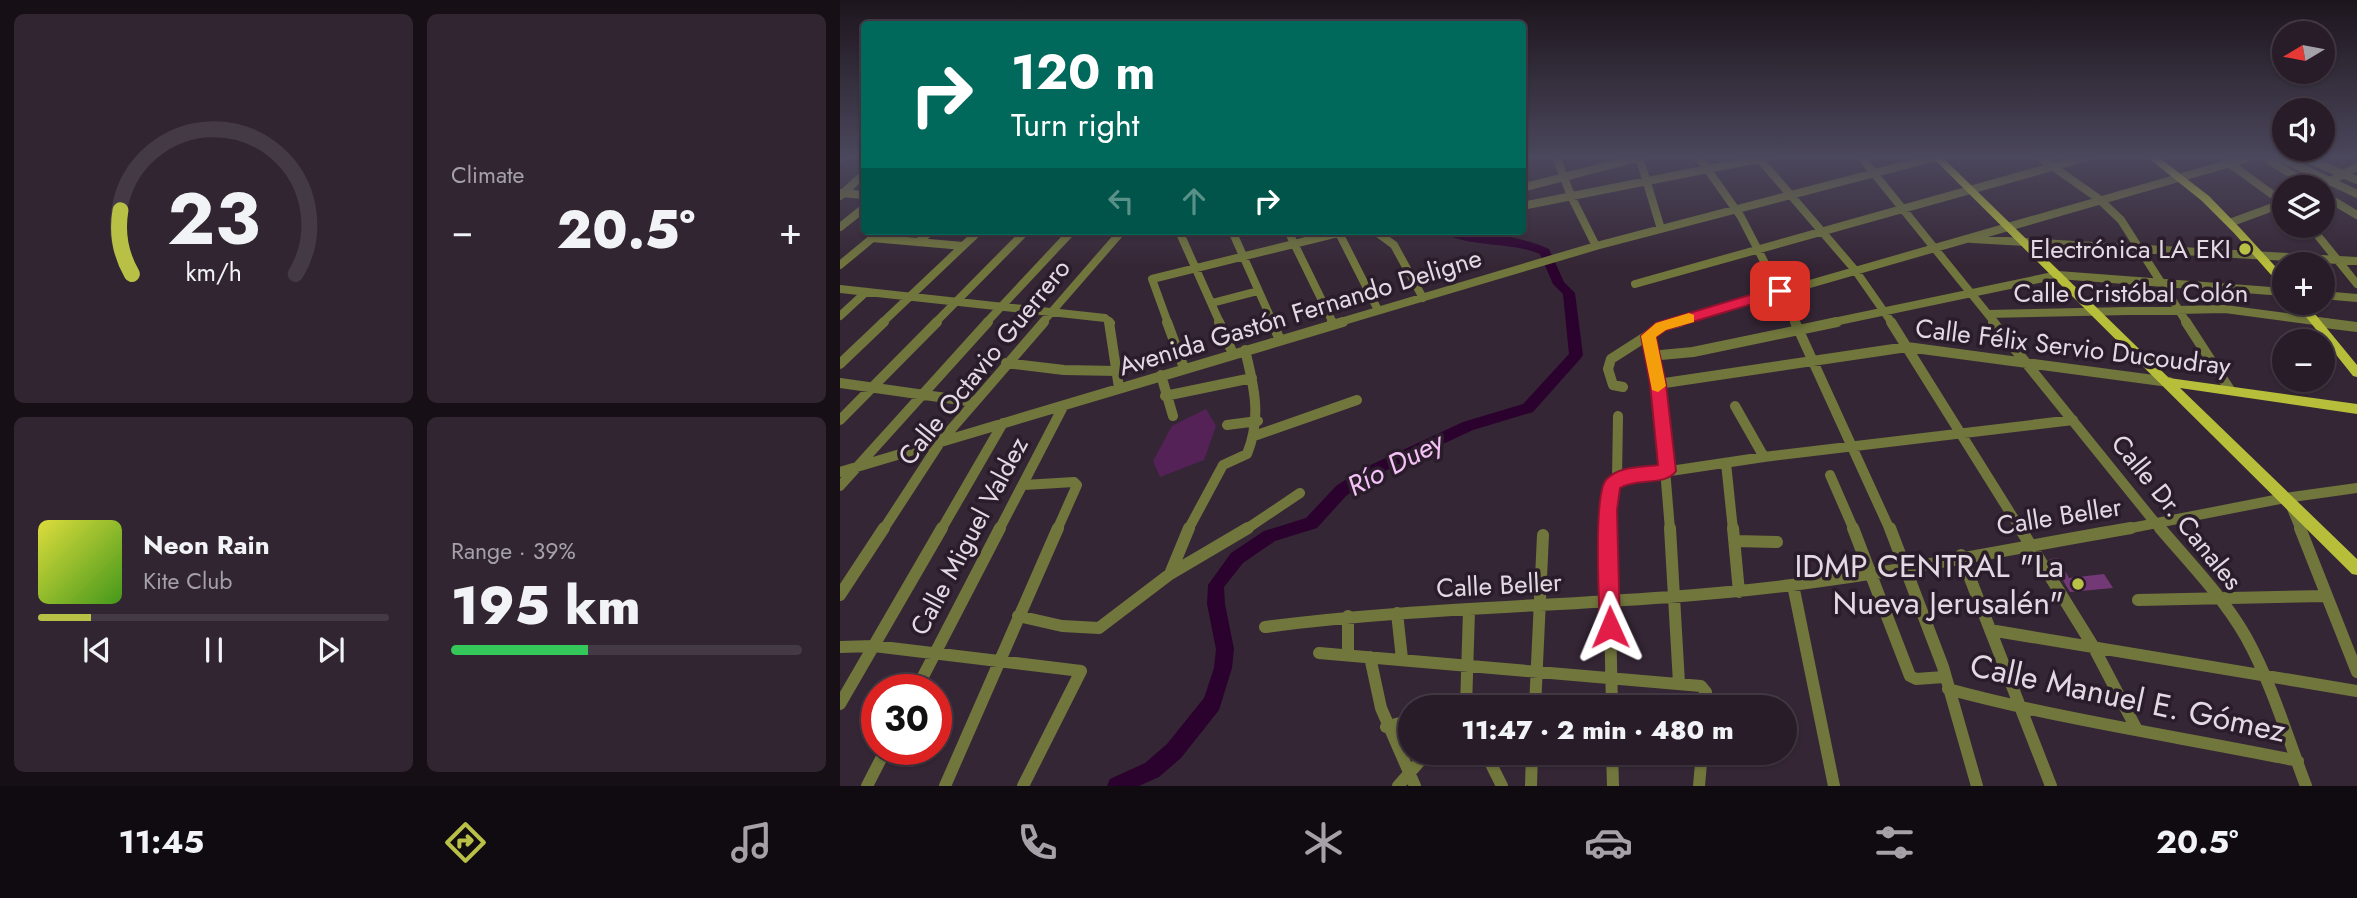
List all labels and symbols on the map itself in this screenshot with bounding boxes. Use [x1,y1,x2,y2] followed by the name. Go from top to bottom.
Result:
[2272,21,2334,84] north arrow
[2030,230,2231,268] place label: Electrónica LA EKI
[1114,239,1486,385] street label: Avenida Gastón Fernando Deligne
[2237,241,2253,257] marker: Electrónica LA EKI
[889,251,1079,473] street label: Calle Octavio Guerrero
[1750,261,1810,321] pin
[2014,274,2248,312] street label: Calle Cristóbal Colón
[1913,309,2233,385] street label: Calle Félix Servio Ducoudray
[1340,421,1452,506] water label: Río Duey
[2102,426,2252,598] street label: Calle Dr. Canales
[901,430,1037,642] street label: Calle Miguel Valdez
[1994,487,2124,545] street label: Calle Beller
[1794,543,2064,626] place label: IDMP CENTRAL "La Nueva Jerusalén"
[1435,563,1563,607] street label: Calle Beller
[2070,576,2086,592] marker: IDMP CENTRAL "La Nueva Jerusalén"
[1573,590,1647,664] position arrow
[1966,642,2290,754] street label: Calle Manuel E. Gómez
[861,674,952,765] speed limit sign: 30

